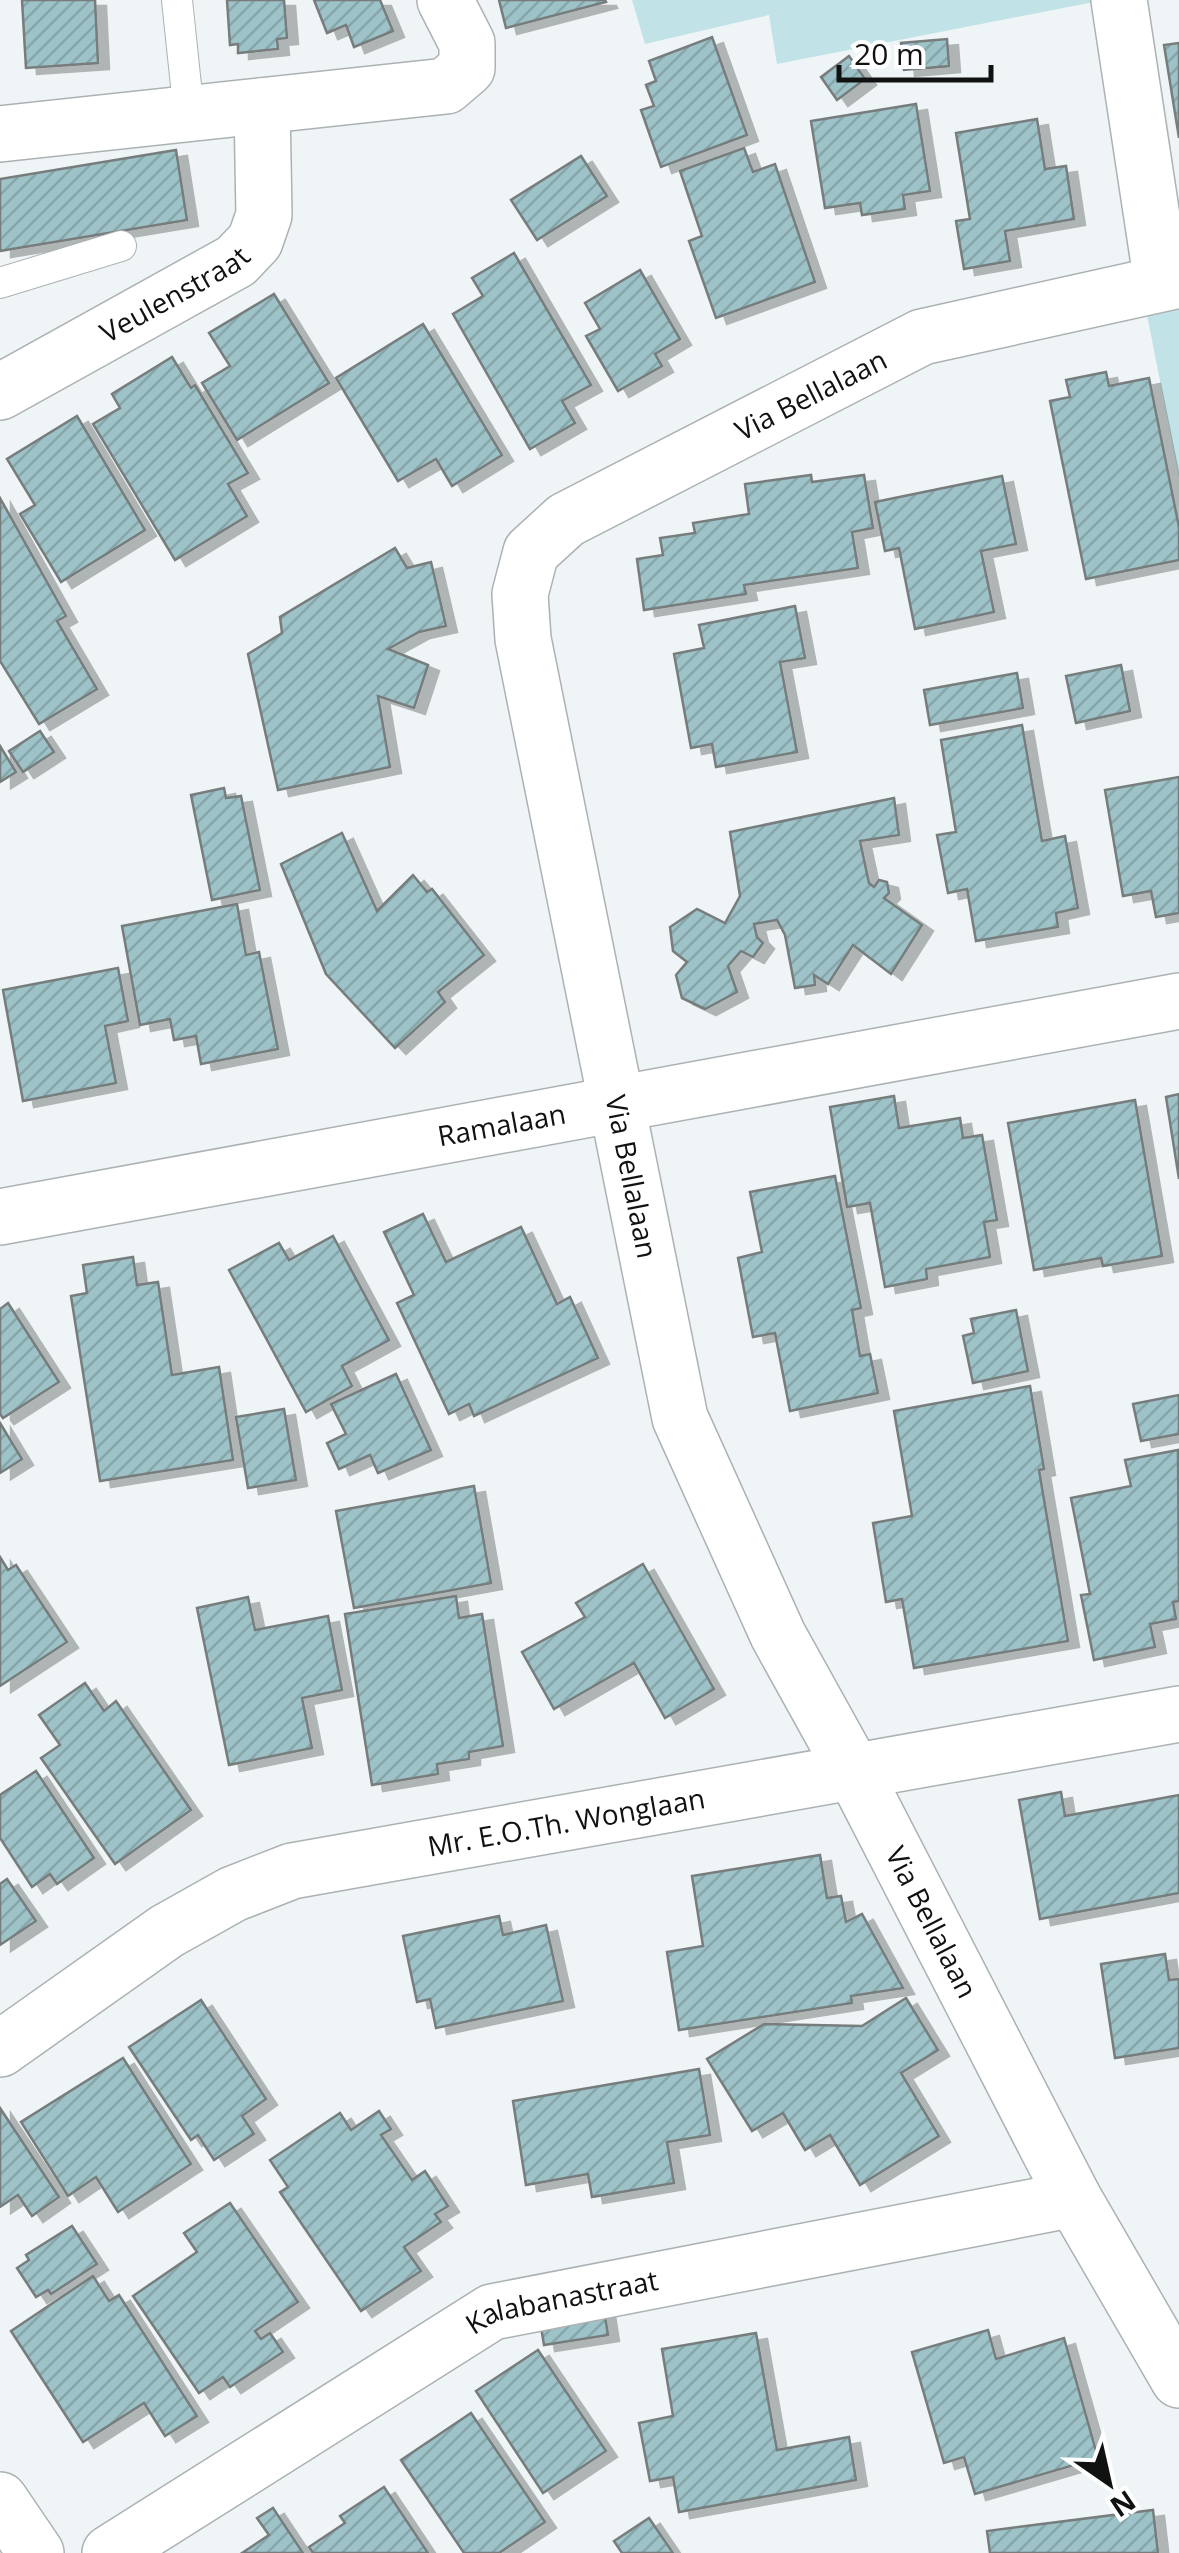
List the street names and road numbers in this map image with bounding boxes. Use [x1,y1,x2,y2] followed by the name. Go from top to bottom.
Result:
[93,238,258,351] street label: Veulenstraat
[728,340,893,449] street label: Via Bellalaan
[597,1092,667,1261] street label: Via Bellalaan
[434,1094,569,1154] street label: Ramalaan
[424,1778,708,1865] street label: Mr. E.O.Th. Wonglaan
[878,1840,987,2004] street label: Via Bellalaan
[458,2260,661,2342] street label: Kalabanastraat

